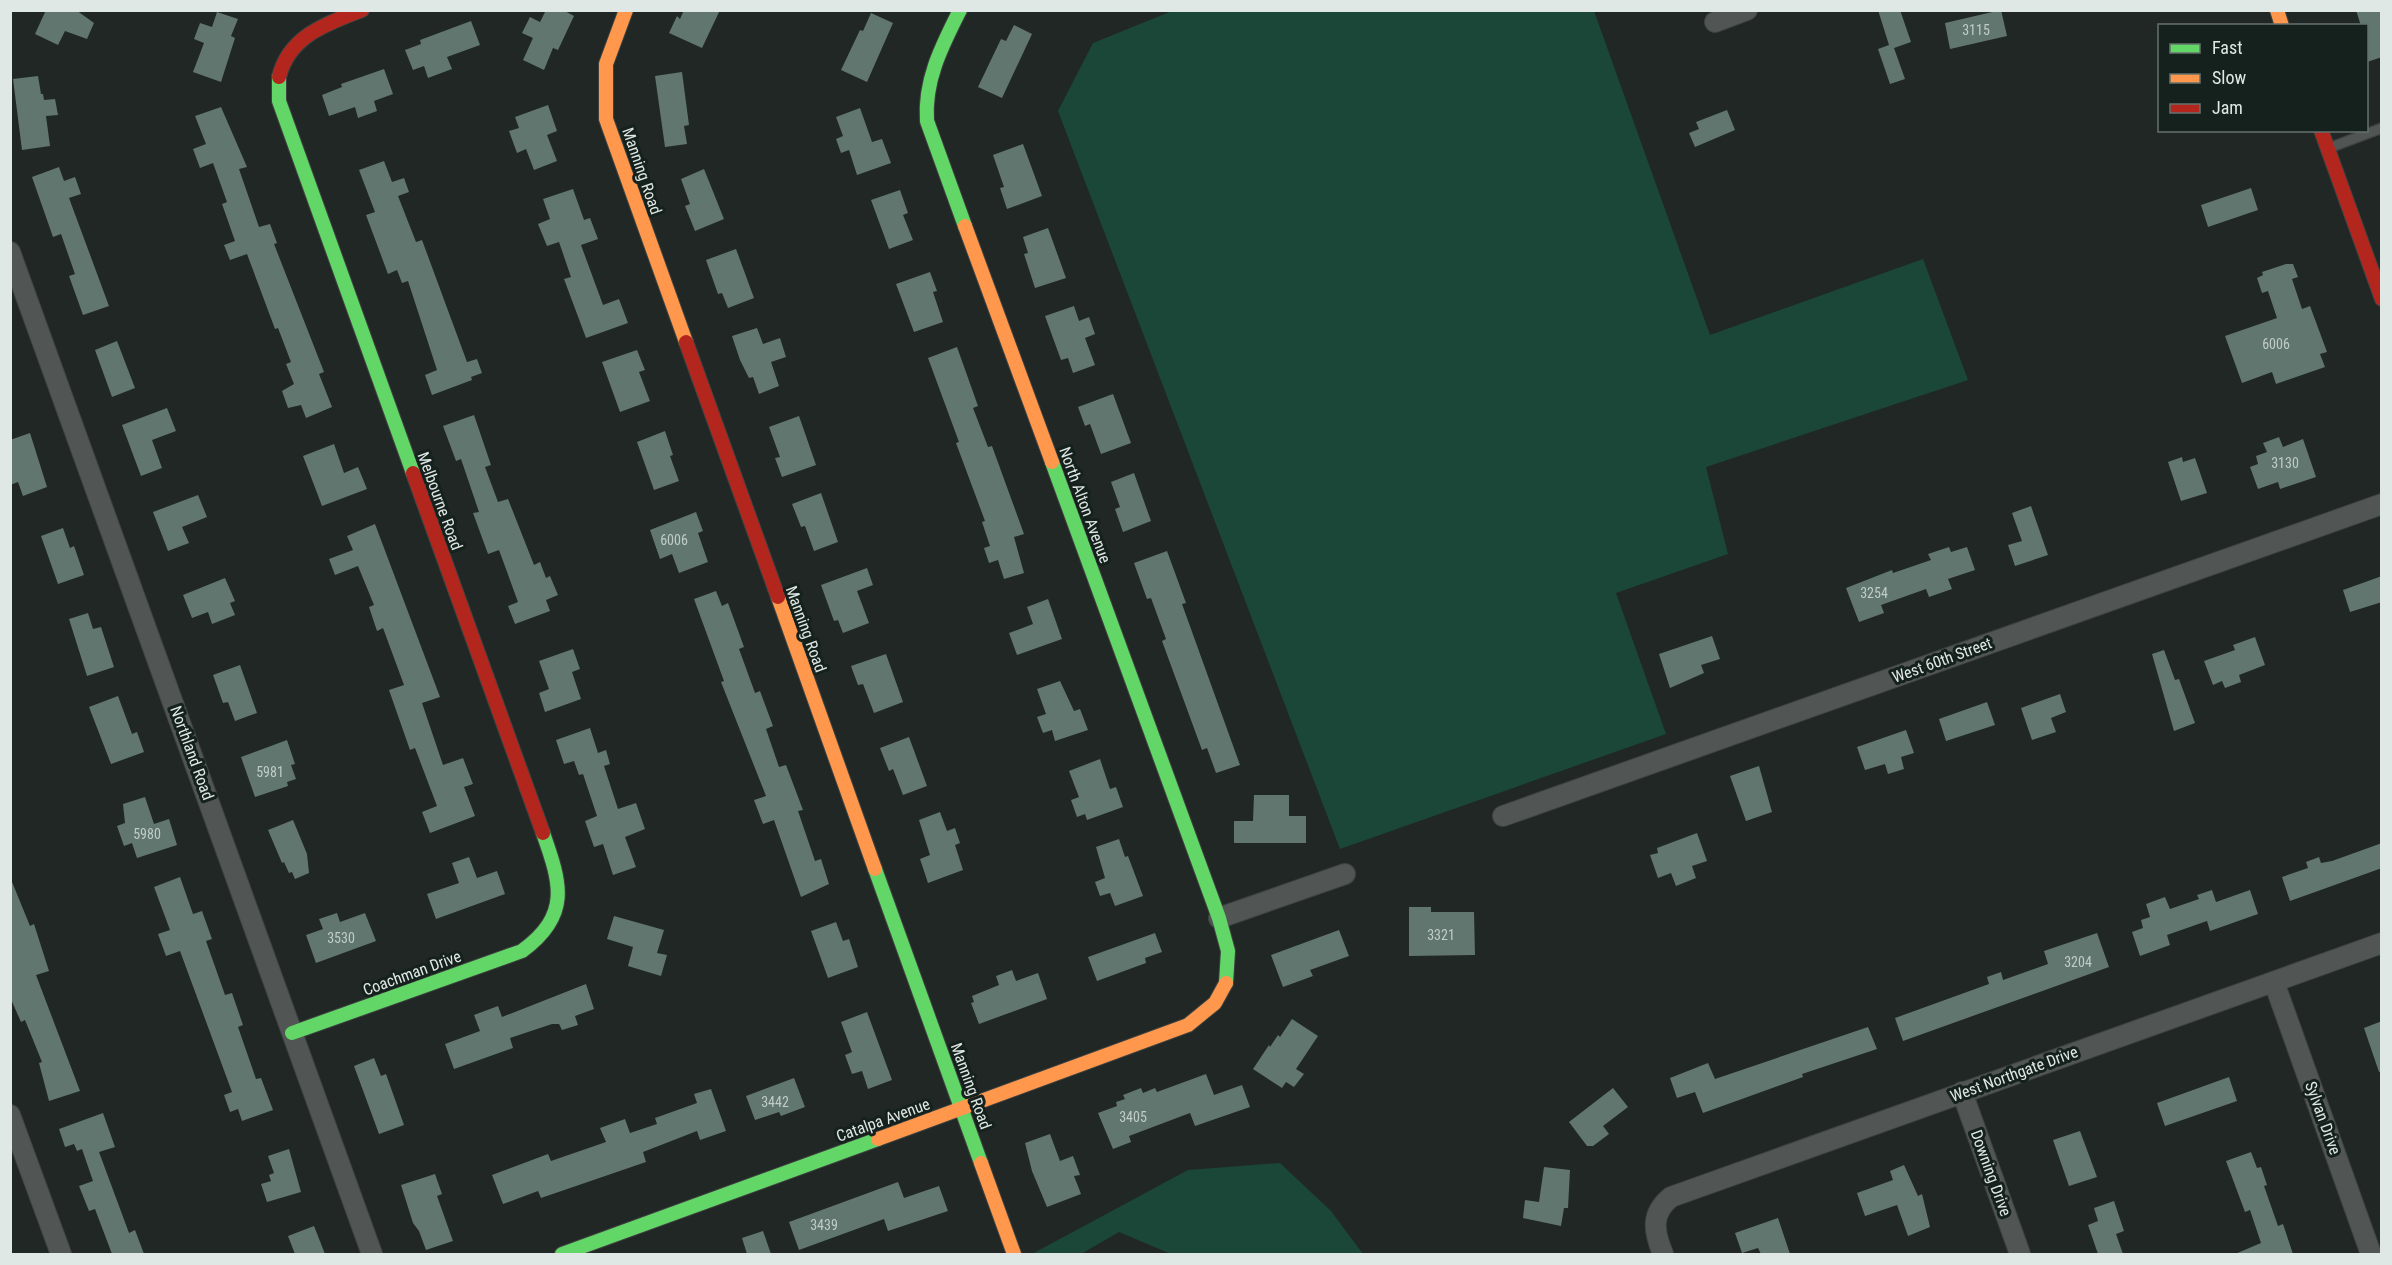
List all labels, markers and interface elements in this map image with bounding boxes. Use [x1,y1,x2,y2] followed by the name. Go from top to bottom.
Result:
[1962,22,1990,38] house number: 3115
[2158,24,2368,132] legend
[2212,37,2243,58] text: Fast
[2212,67,2247,88] text: Slow
[2212,97,2243,118] text: Jam
[618,125,666,217] street label: Manning Road
[2262,336,2290,352] house number: 6006
[1055,444,1115,566] street label: North Alton Avenue
[413,449,467,553] street label: Melbourne Road
[2271,455,2299,471] house number: 3130
[660,532,688,548] house number: 6006
[782,583,830,675] street label: Manning Road
[1860,585,1888,601] house number: 3254
[1890,633,1995,687] street label: West 60th Street
[166,703,218,803] street label: Northland Road
[256,764,284,780] house number: 5981
[133,826,161,842] house number: 5980
[1427,927,1455,943] house number: 3321
[327,930,355,946] house number: 3530
[360,946,464,1000] street label: Coachman Drive
[2064,954,2092,970] house number: 3204
[947,1040,995,1132] street label: Manning Road
[1948,1042,2080,1106] street label: West Northgate Drive
[2301,1079,2345,1157] street label: Sylvan Drive
[761,1094,789,1110] house number: 3442
[834,1094,932,1146] street label: Catalpa Avenue
[1119,1109,1147,1125] house number: 3405
[1967,1127,2015,1219] street label: Downing Drive
[810,1217,838,1233] house number: 3439

